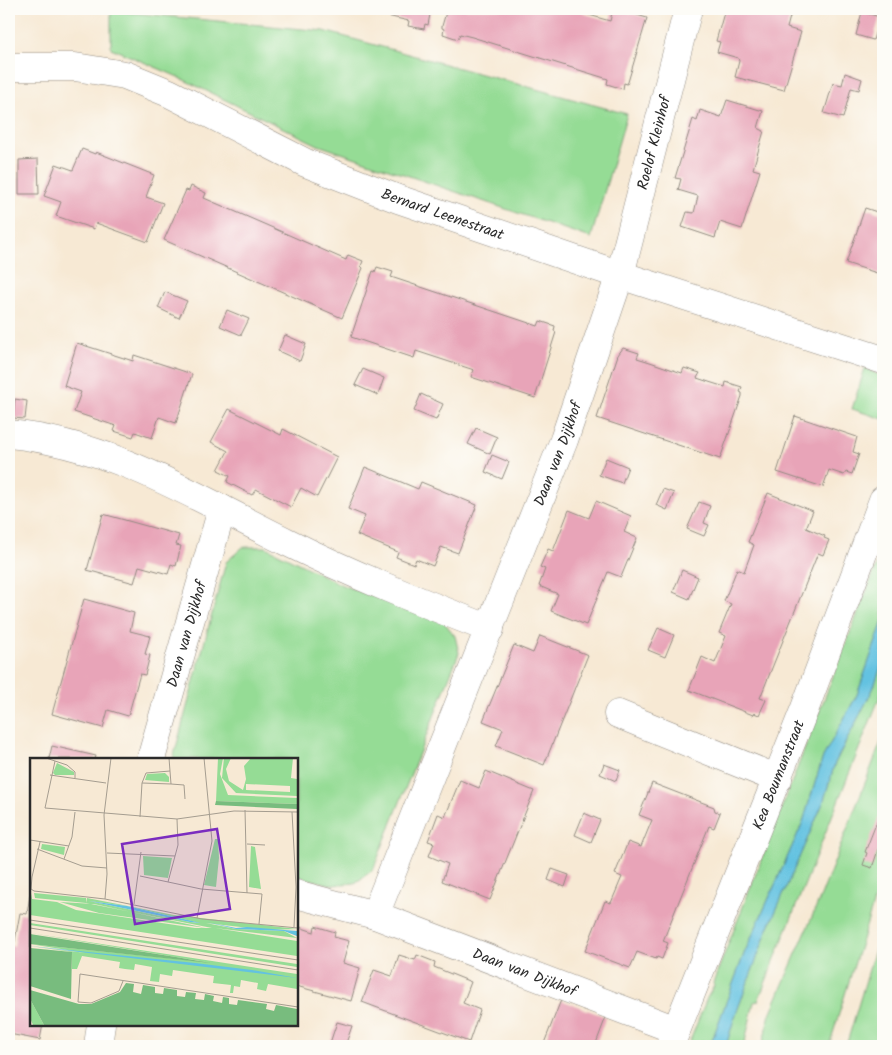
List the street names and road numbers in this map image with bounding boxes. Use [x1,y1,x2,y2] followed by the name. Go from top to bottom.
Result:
[631,92,679,192] street label: Roelof Kleinhof
[377,183,507,247] street label: Bernard Leenestraat
[528,398,590,510] street label: Daan van Dijkhof
[161,577,214,690] street label: Daan van Dijkhof
[747,717,812,834] street label: Kea Boumanstraat
[469,942,581,1004] street label: Daan van Dijkhof

